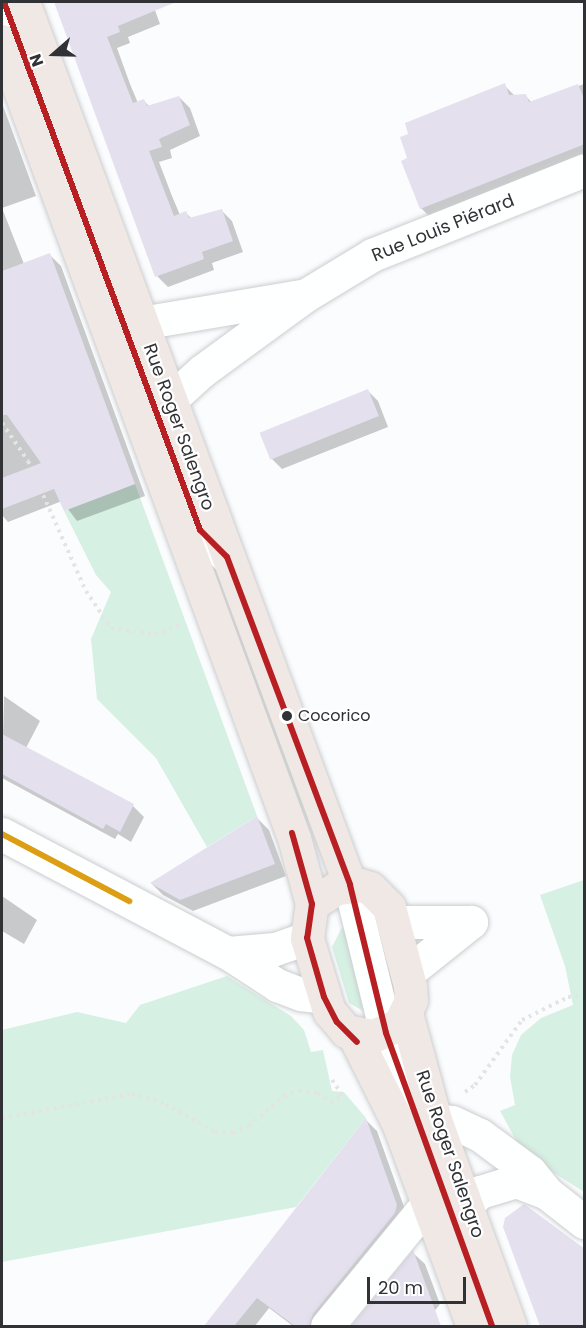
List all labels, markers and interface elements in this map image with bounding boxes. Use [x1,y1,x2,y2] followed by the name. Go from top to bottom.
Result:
[24,24,84,84] north arrow
[24,51,49,70] text: N
[369,190,517,266] street label: Rue Louis Piérard
[139,341,219,513] street label: Rue Roger Salengro
[298,706,370,726] place label: Cocorico
[281,710,293,722] marker: Cocorico
[411,1067,489,1241] street label: Rue Roger Salengro
[370,1265,469,1303] scale bar
[378,1275,423,1300] text: 20 m

